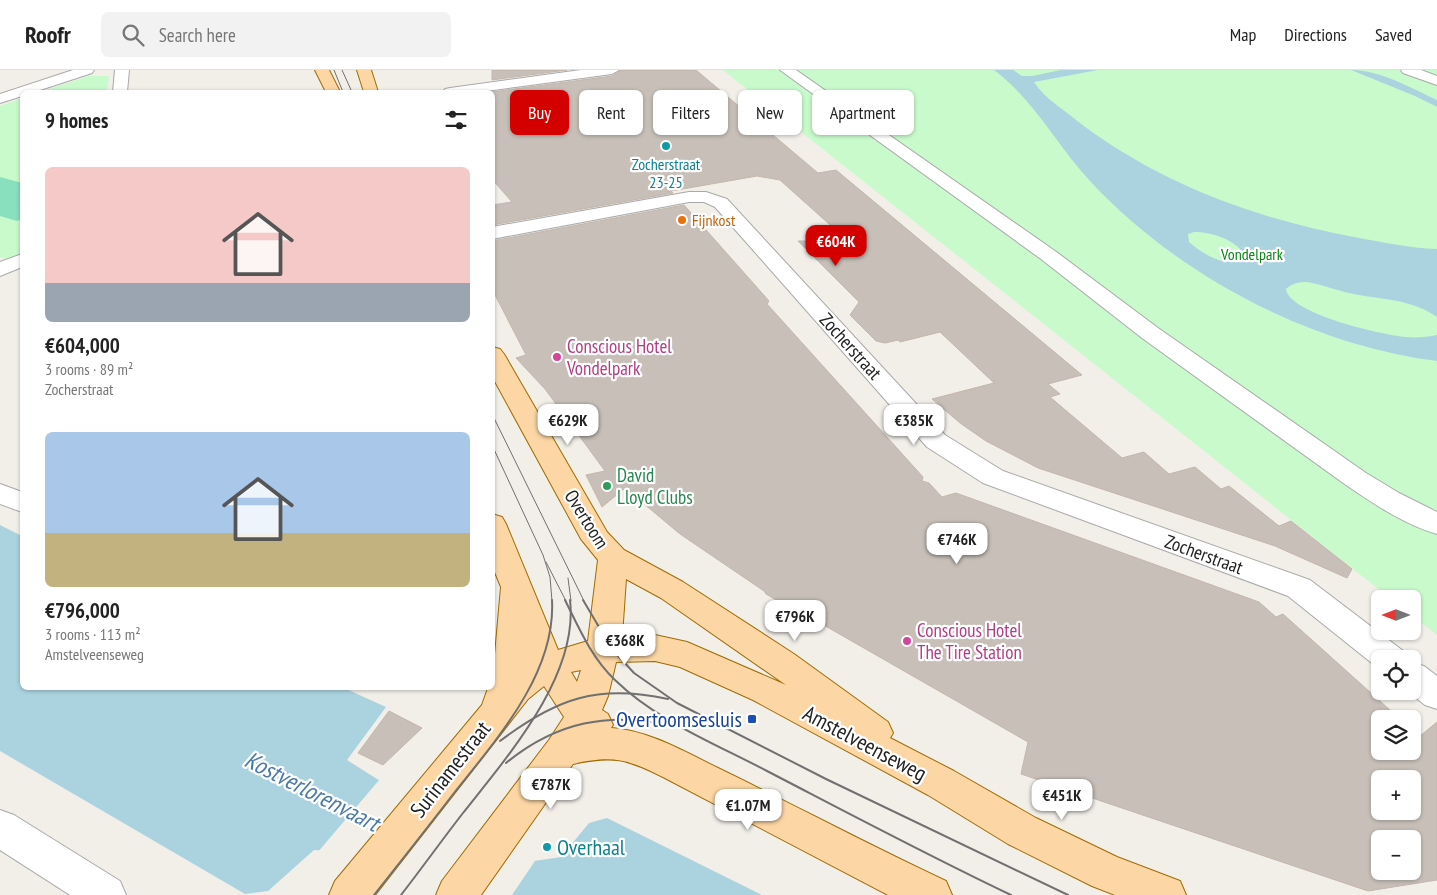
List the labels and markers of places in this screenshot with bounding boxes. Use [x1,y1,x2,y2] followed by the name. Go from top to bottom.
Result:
[660,140,672,152] marker: Zocherstraat 23-25
[632,154,701,192] place label: Zocherstraat 23-25
[692,210,736,230] place label: Fijnkost
[676,214,688,226] marker: Fijnkost
[801,224,871,267] pin: €604K
[566,334,672,380] place label: Conscious Hotel Vondelpark
[551,351,563,363] marker: Conscious Hotel Vondelpark
[533,404,603,446] pin: €629K
[879,404,949,446] pin: €385K
[617,463,693,509] place label: David Lloyd Clubs
[601,480,613,492] marker: David Lloyd Clubs
[922,522,992,565] pin: €746K
[760,600,830,642] pin: €796K
[917,618,1022,664] place label: Conscious Hotel The Tire Station
[590,624,660,666] pin: €368K
[901,635,913,647] marker: Conscious Hotel The Tire Station
[616,705,742,733] place label: Overtoomsesluis
[746,713,758,725] marker: Overtoomsesluis
[516,768,586,810] pin: €787K
[1027,778,1097,821] pin: €451K
[707,788,789,831] pin: €1.07M
[557,833,626,861] place label: Overhaal
[541,841,553,853] marker: Overhaal

